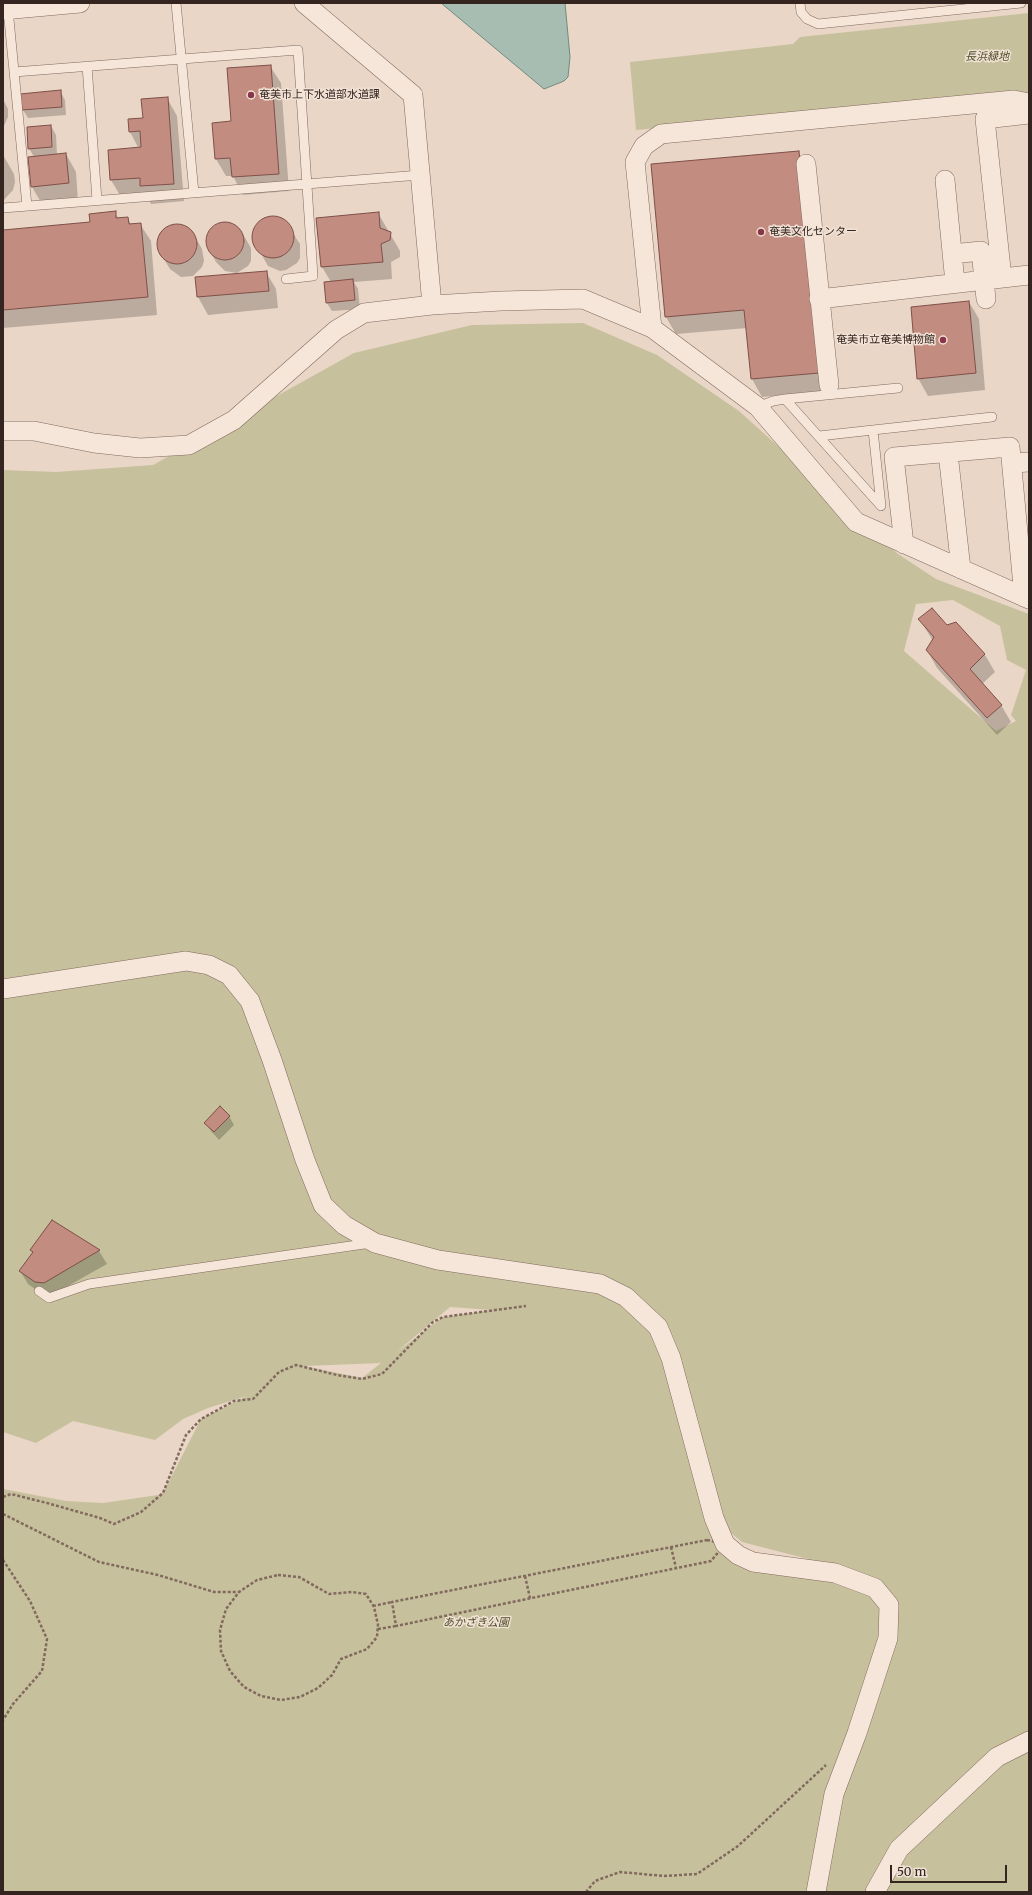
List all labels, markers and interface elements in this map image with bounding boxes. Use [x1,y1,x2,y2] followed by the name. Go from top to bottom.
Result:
[965,50,1009,64] park label: 長浜緑地
[259,88,380,102] place label: 奄美市上下水道部水道課
[246,90,256,100] marker: 奄美市上下水道部水道課
[769,225,857,239] place label: 奄美文化センター
[756,227,766,237] marker: 奄美文化センター
[836,333,935,347] place label: 奄美市立奄美博物館
[938,335,948,345] marker: 奄美市立奄美博物館
[443,1616,509,1630] park label: あかざき公園
[892,1857,1009,1883] scale bar
[897,1864,926,1879] text: 50 m

